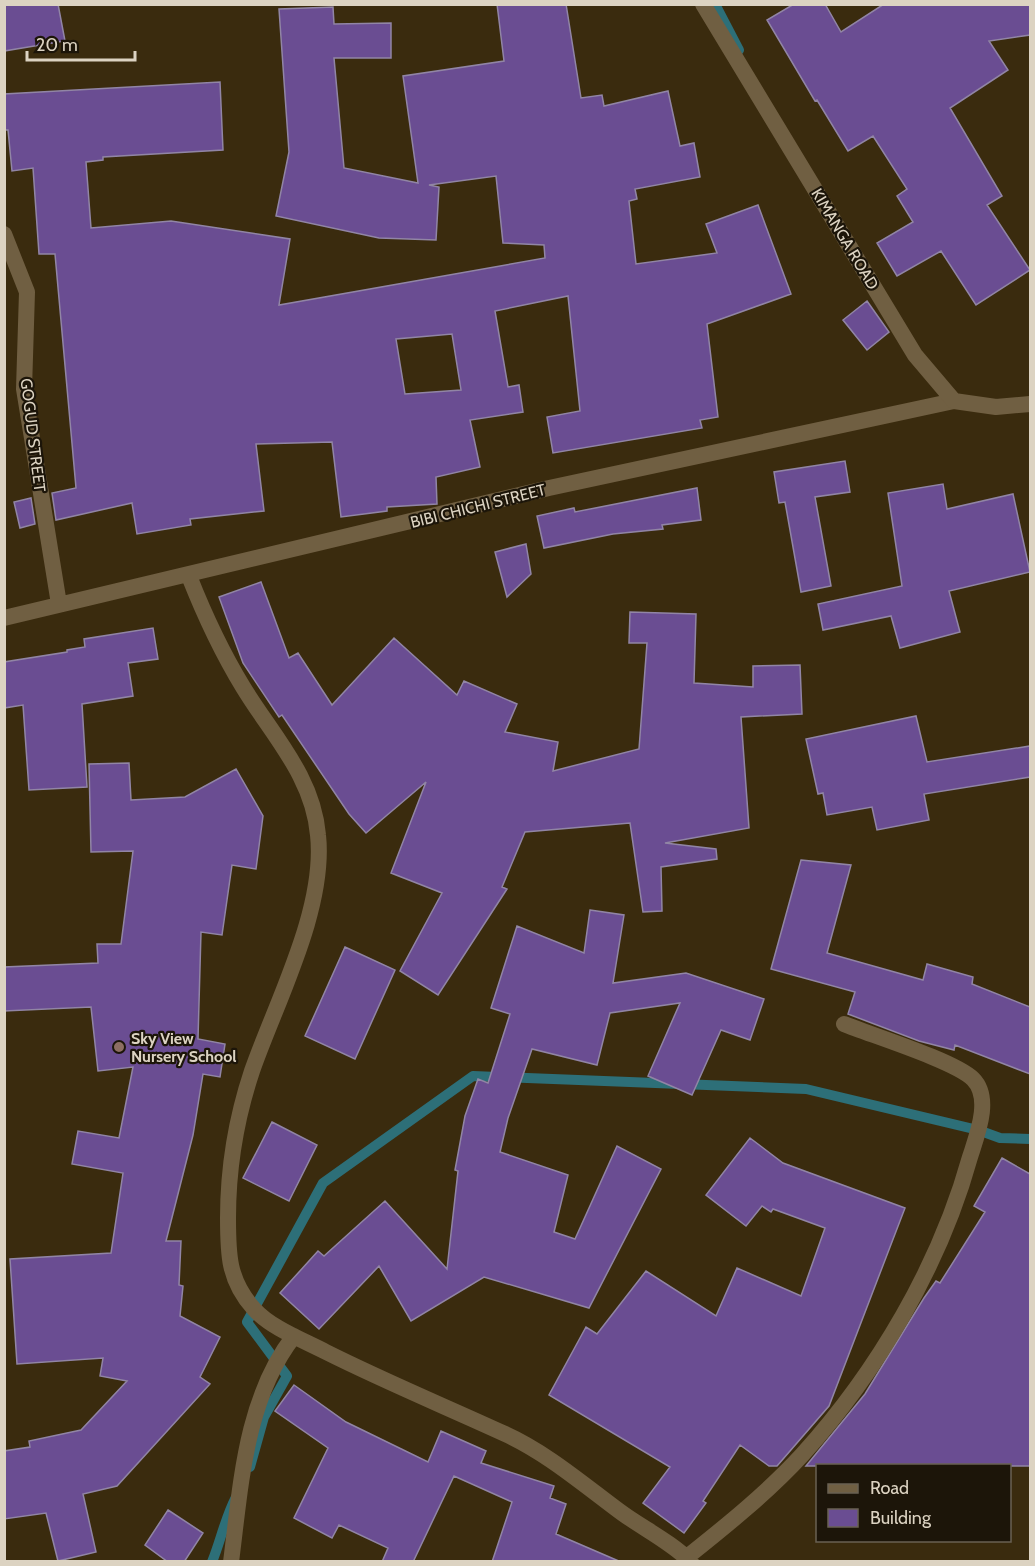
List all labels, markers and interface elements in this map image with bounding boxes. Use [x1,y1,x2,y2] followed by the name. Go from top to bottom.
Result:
[27,24,135,62] scale bar
[36,34,78,56] text: 20 m
[807,185,883,293] street label: KIMANGA ROAD
[17,377,49,493] street label: GOGUD STREET
[408,480,548,532] street label: BIBI CHICHI STREET
[131,1029,237,1066] place label: Sky View Nursery School
[112,1040,126,1054] marker: Sky View Nursery School
[816,1464,1011,1542] legend
[870,1477,909,1499] text: Road
[870,1507,932,1529] text: Building

